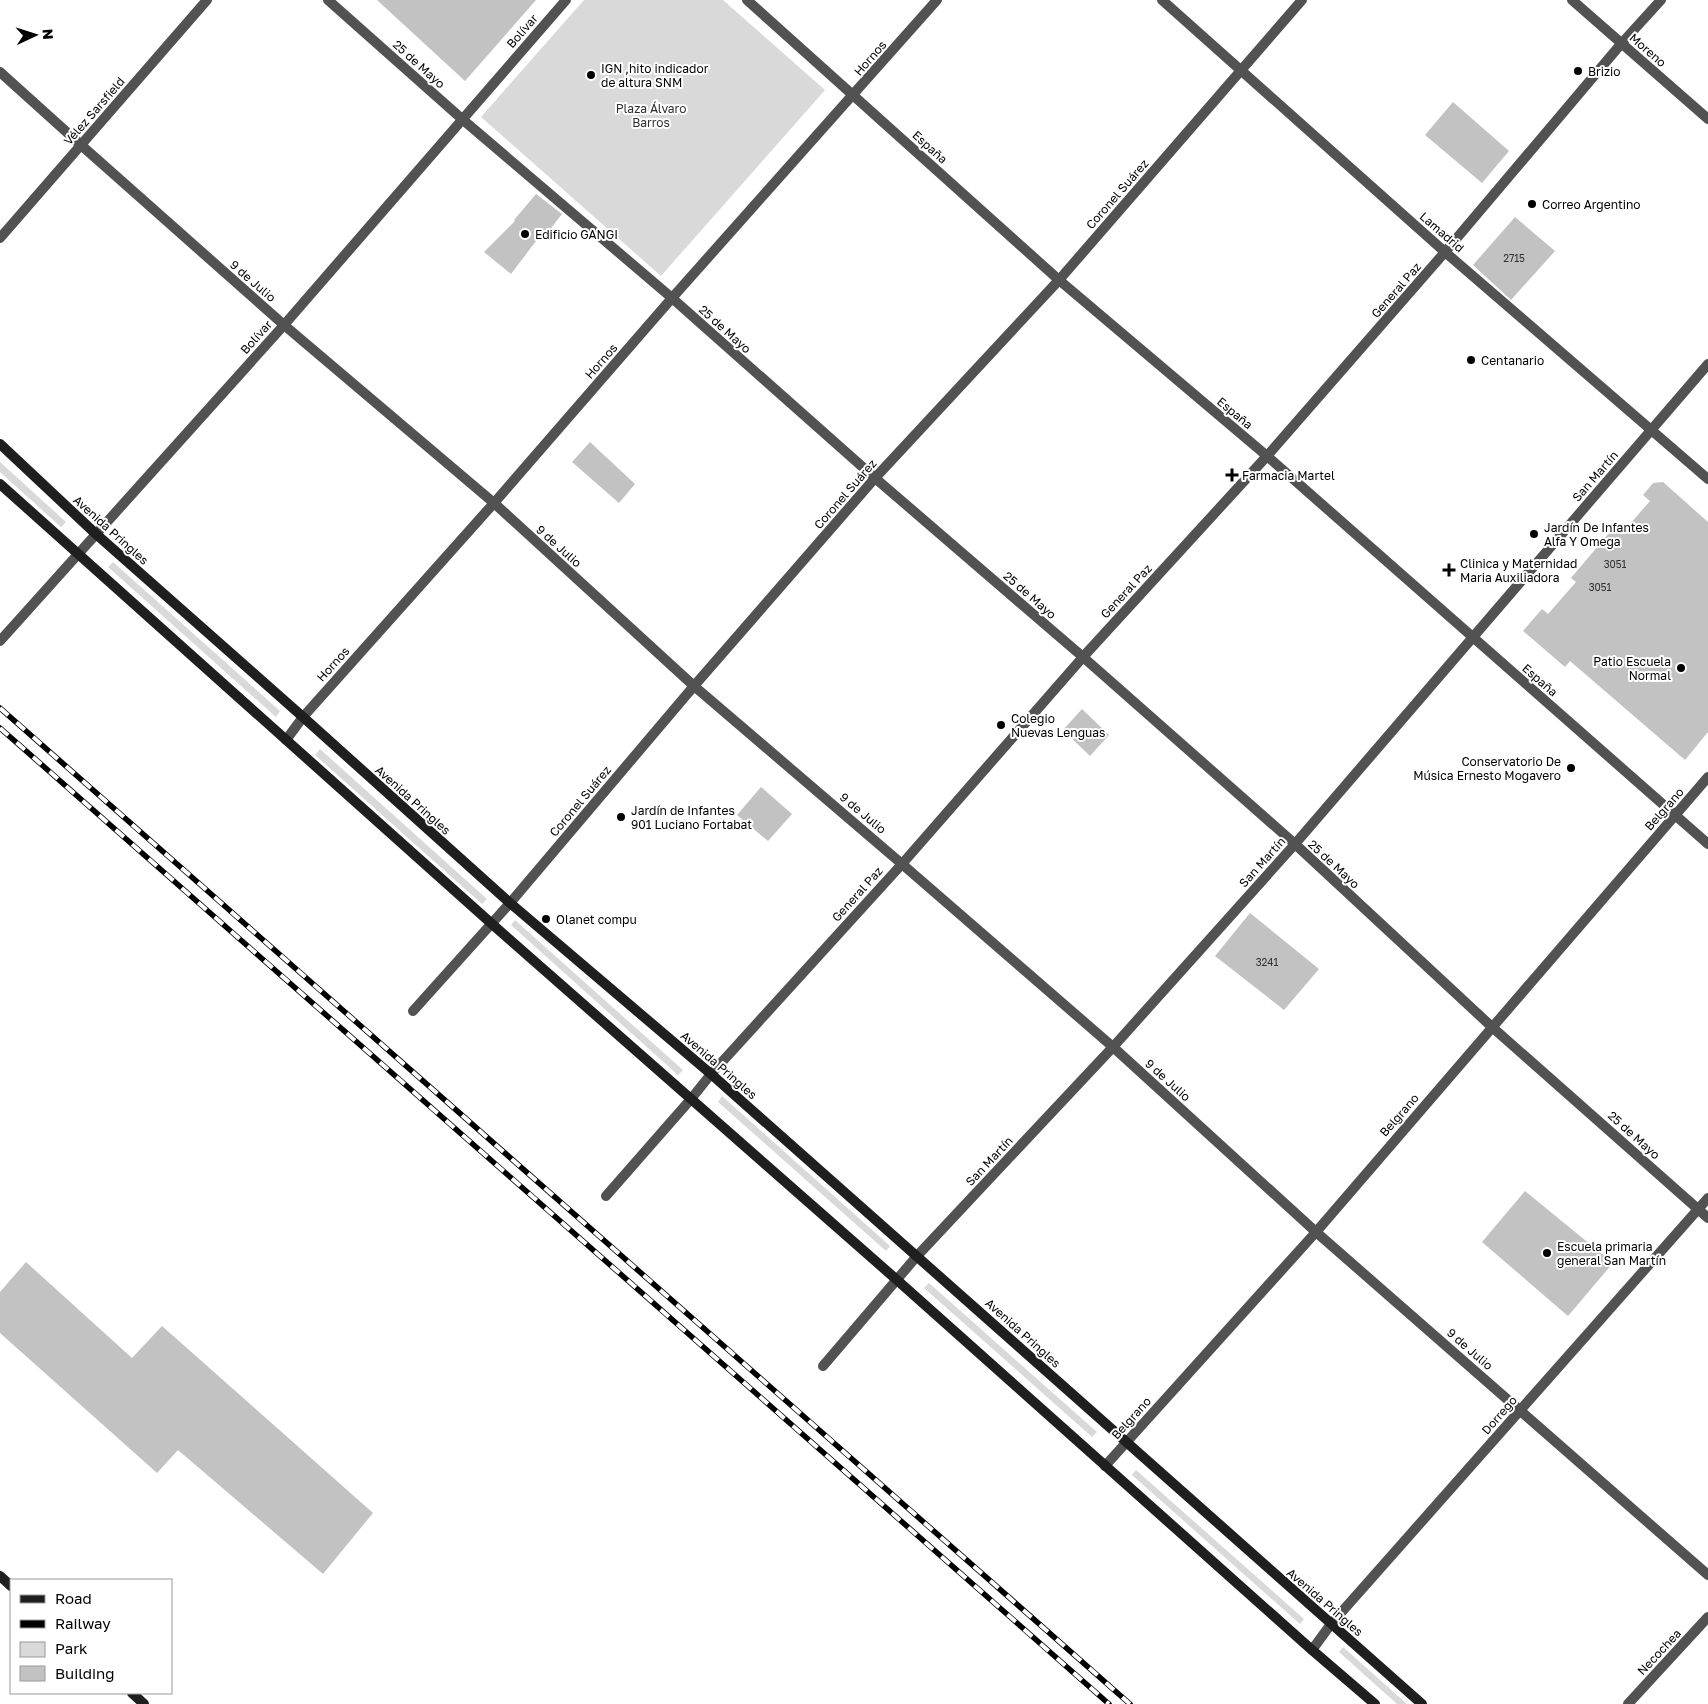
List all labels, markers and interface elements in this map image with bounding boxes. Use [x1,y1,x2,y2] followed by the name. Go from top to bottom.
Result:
[10,10,60,60] north arrow
[503,11,541,51] street label: Bolívar
[40,28,57,40] text: N
[1627,30,1669,70] street label: Moreno
[390,37,448,91] street label: 25 de Mayo
[851,37,889,79] street label: Hornos
[601,61,709,90] place label: IGN ,hito indicador de altura SNM
[1588,64,1620,79] place label: Brizio
[1572,65,1584,77] marker: Brizio
[585,69,597,81] marker: IGN ,hito indicador de altura SNM
[60,74,128,148] street label: Vélez Sarsfield
[616,101,686,130] park label: Plaza Álvaro Barros
[909,127,951,167] street label: España
[1083,156,1151,232] street label: Coronel Suárez
[1542,197,1641,212] place label: Correo Argentino
[1526,198,1538,210] marker: Correo Argentino
[1417,209,1467,255] street label: Lamadrid
[535,227,618,242] place label: Edificio GANGI
[519,228,531,240] marker: Edificio GANGI
[1503,252,1525,264] house number: 2715
[227,257,279,305] street label: 9 de Julio
[1368,259,1424,321] street label: General Paz
[696,302,754,356] street label: 25 de Mayo
[237,317,275,357] street label: Bolívar
[582,340,620,382] street label: Hornos
[1481,353,1544,368] place label: Centanario
[1465,354,1477,366] marker: Centanario
[1214,394,1256,432] street label: España
[1569,448,1621,504] street label: San Martín
[811,456,879,532] street label: Coronel Suárez
[1242,468,1335,483] place label: Farmacia Martel
[1226,469,1238,481] marker: Farmacia Martel
[70,492,152,568] street label: Avenida Pringles
[1544,520,1649,549] place label: Jardín De Infantes Alfa Y Omega
[533,522,585,570] street label: 9 de Julio
[1528,528,1540,540] marker: Jardín De Infantes Alfa Y Omega
[1460,556,1577,585] place label: Clinica y Maternidad Maria Auxiliadora
[1604,558,1626,570] house number: 3051
[1097,561,1155,621] street label: General Paz
[1442,563,1456,577] marker: Clinica y Maternidad Maria Auxiliadora
[1001,568,1059,622] street label: 25 de Mayo
[1589,581,1611,593] house number: 3051
[313,643,353,685] street label: Hornos
[1593,654,1671,683] place label: Patio Escuela Normal
[1519,661,1561,699] street label: España
[1675,662,1687,674] marker: Patio Escuela Normal
[1011,711,1105,740] place label: Colegio Nuevas Lenguas
[995,719,1007,731] marker: Colegio Nuevas Lenguas
[1413,754,1561,783] place label: Conservatorio De Música Ernesto Mogavero
[372,762,454,838] street label: Avenida Pringles
[1565,762,1577,774] marker: Conservatorio De Música Ernesto Mogavero
[546,763,614,839] street label: Coronel Suárez
[1641,784,1687,834] street label: Belgrano
[837,789,889,837] street label: 9 de Julio
[631,803,752,832] place label: Jardín de Infantes 901 Luciano Fortabat
[615,811,627,823] marker: Jardín de Infantes 901 Luciano Fortabat
[1236,834,1288,890] street label: San Martín
[1305,836,1363,892] street label: 25 de Mayo
[828,863,886,925] street label: General Paz
[556,912,637,927] place label: Olanet compu
[540,913,552,925] marker: Olanet compu
[1256,956,1278,968] house number: 3241
[678,1028,760,1102] street label: Avenida Pringles
[1142,1056,1194,1104] street label: 9 de Julio
[1376,1090,1422,1140] street label: Belgrano
[1605,1108,1663,1162] street label: 25 de Mayo
[962,1133,1016,1189] street label: San Martín
[1557,1239,1666,1268] place label: Escuela primaria general San Martín
[1541,1247,1553,1259] marker: Escuela primaria general San Martín
[982,1295,1064,1371] street label: Avenida Pringles
[1444,1325,1496,1373] street label: 9 de Julio
[1478,1393,1520,1437] street label: Dorrego
[1108,1394,1154,1442] street label: Belgrano
[1284,1565,1366,1639] street label: Avenida Pringles
[10,1579,172,1694] legend
[55,1589,92,1607] text: Road
[55,1614,111,1632] text: Railway
[1634,1626,1684,1678] street label: Necochea
[55,1639,88,1657] text: Park
[55,1664,115,1682] text: Building

